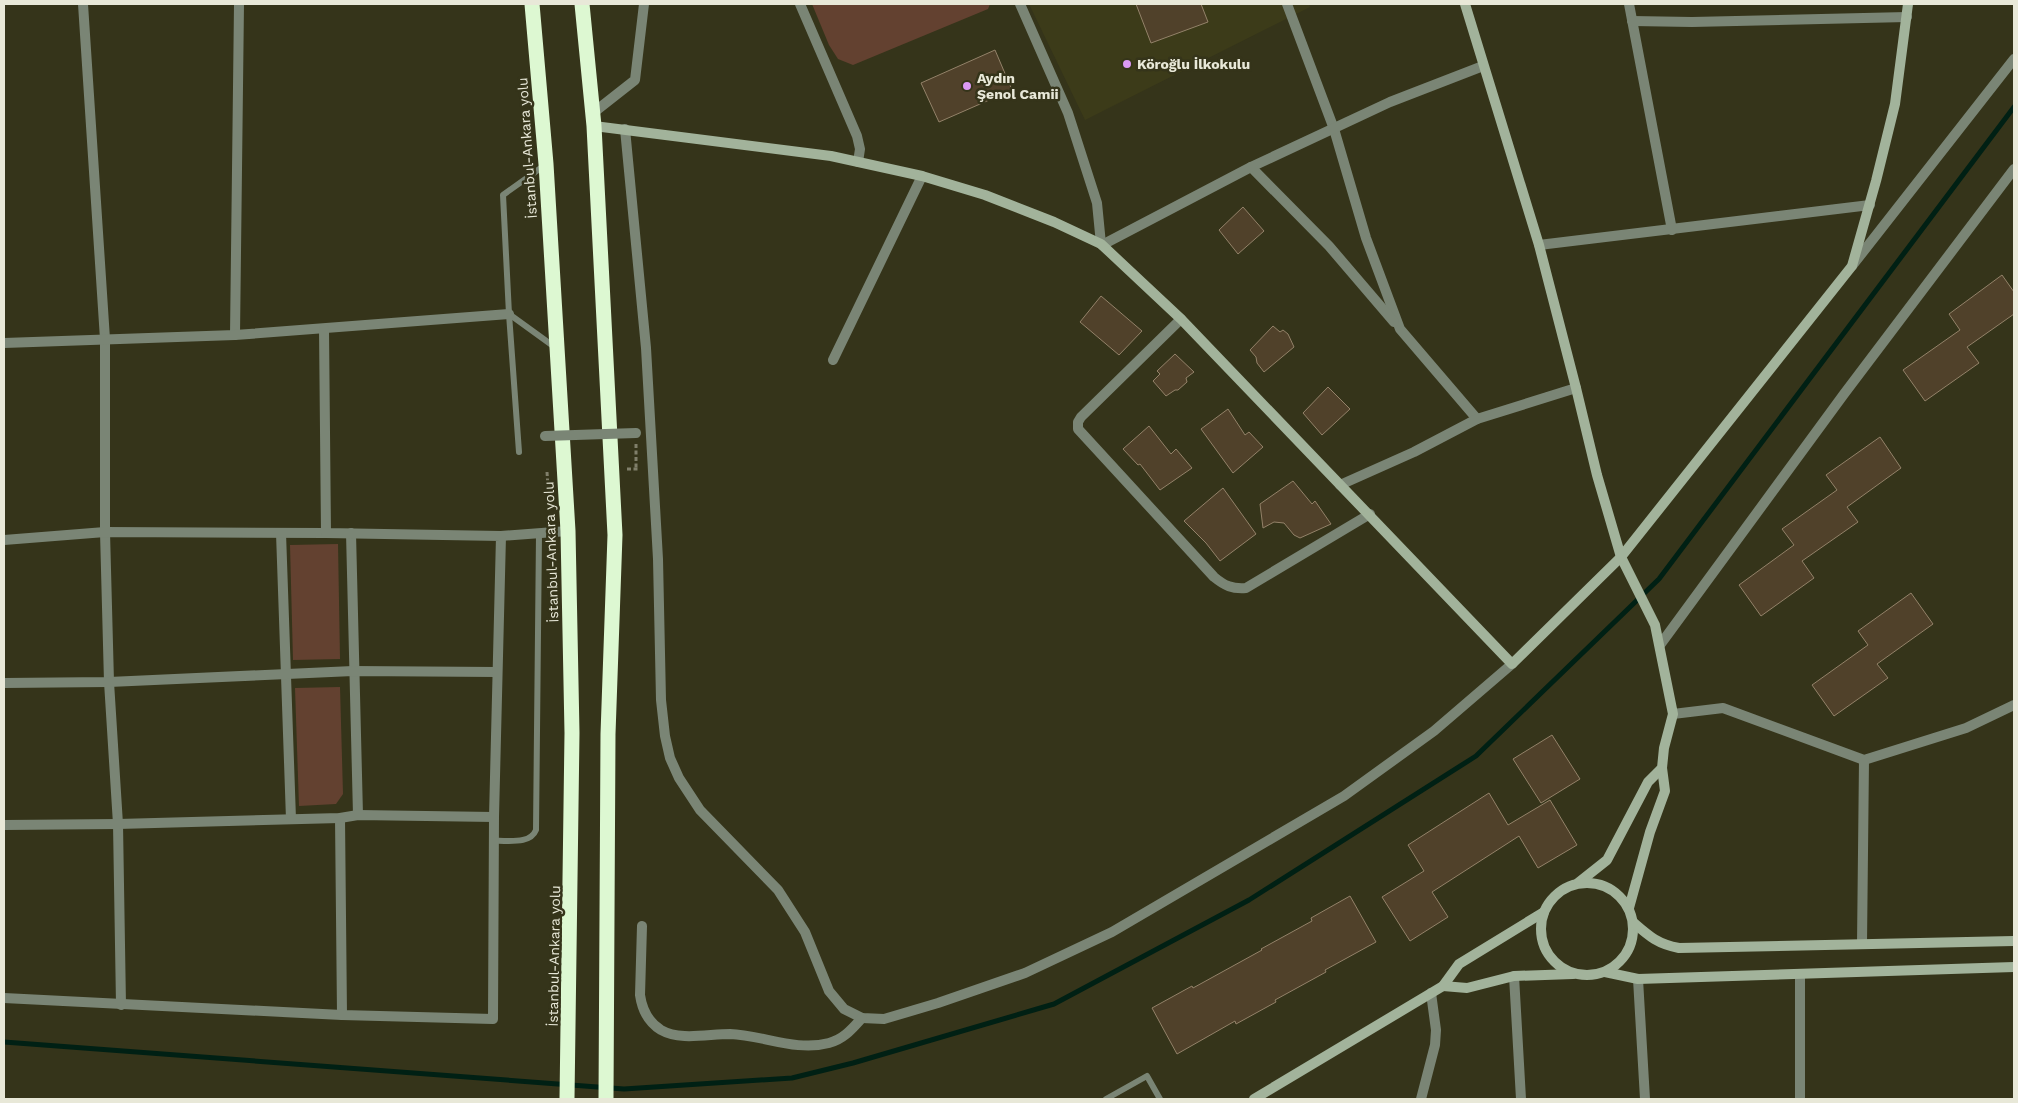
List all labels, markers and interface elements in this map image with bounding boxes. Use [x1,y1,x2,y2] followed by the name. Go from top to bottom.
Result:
[1137,56,1250,72] place label: Köroğlu İlkokulu
[1121,58,1133,70] marker: Köroğlu İlkokulu
[977,70,1059,102] place label: Aydın Şenol Camii
[514,77,540,219] street label: İstanbul-Ankara yolu
[961,80,973,92] marker: Aydın Şenol Camii
[541,481,561,623] street label: İstanbul-Ankara yolu
[545,885,563,1027] street label: İstanbul-Ankara yolu

